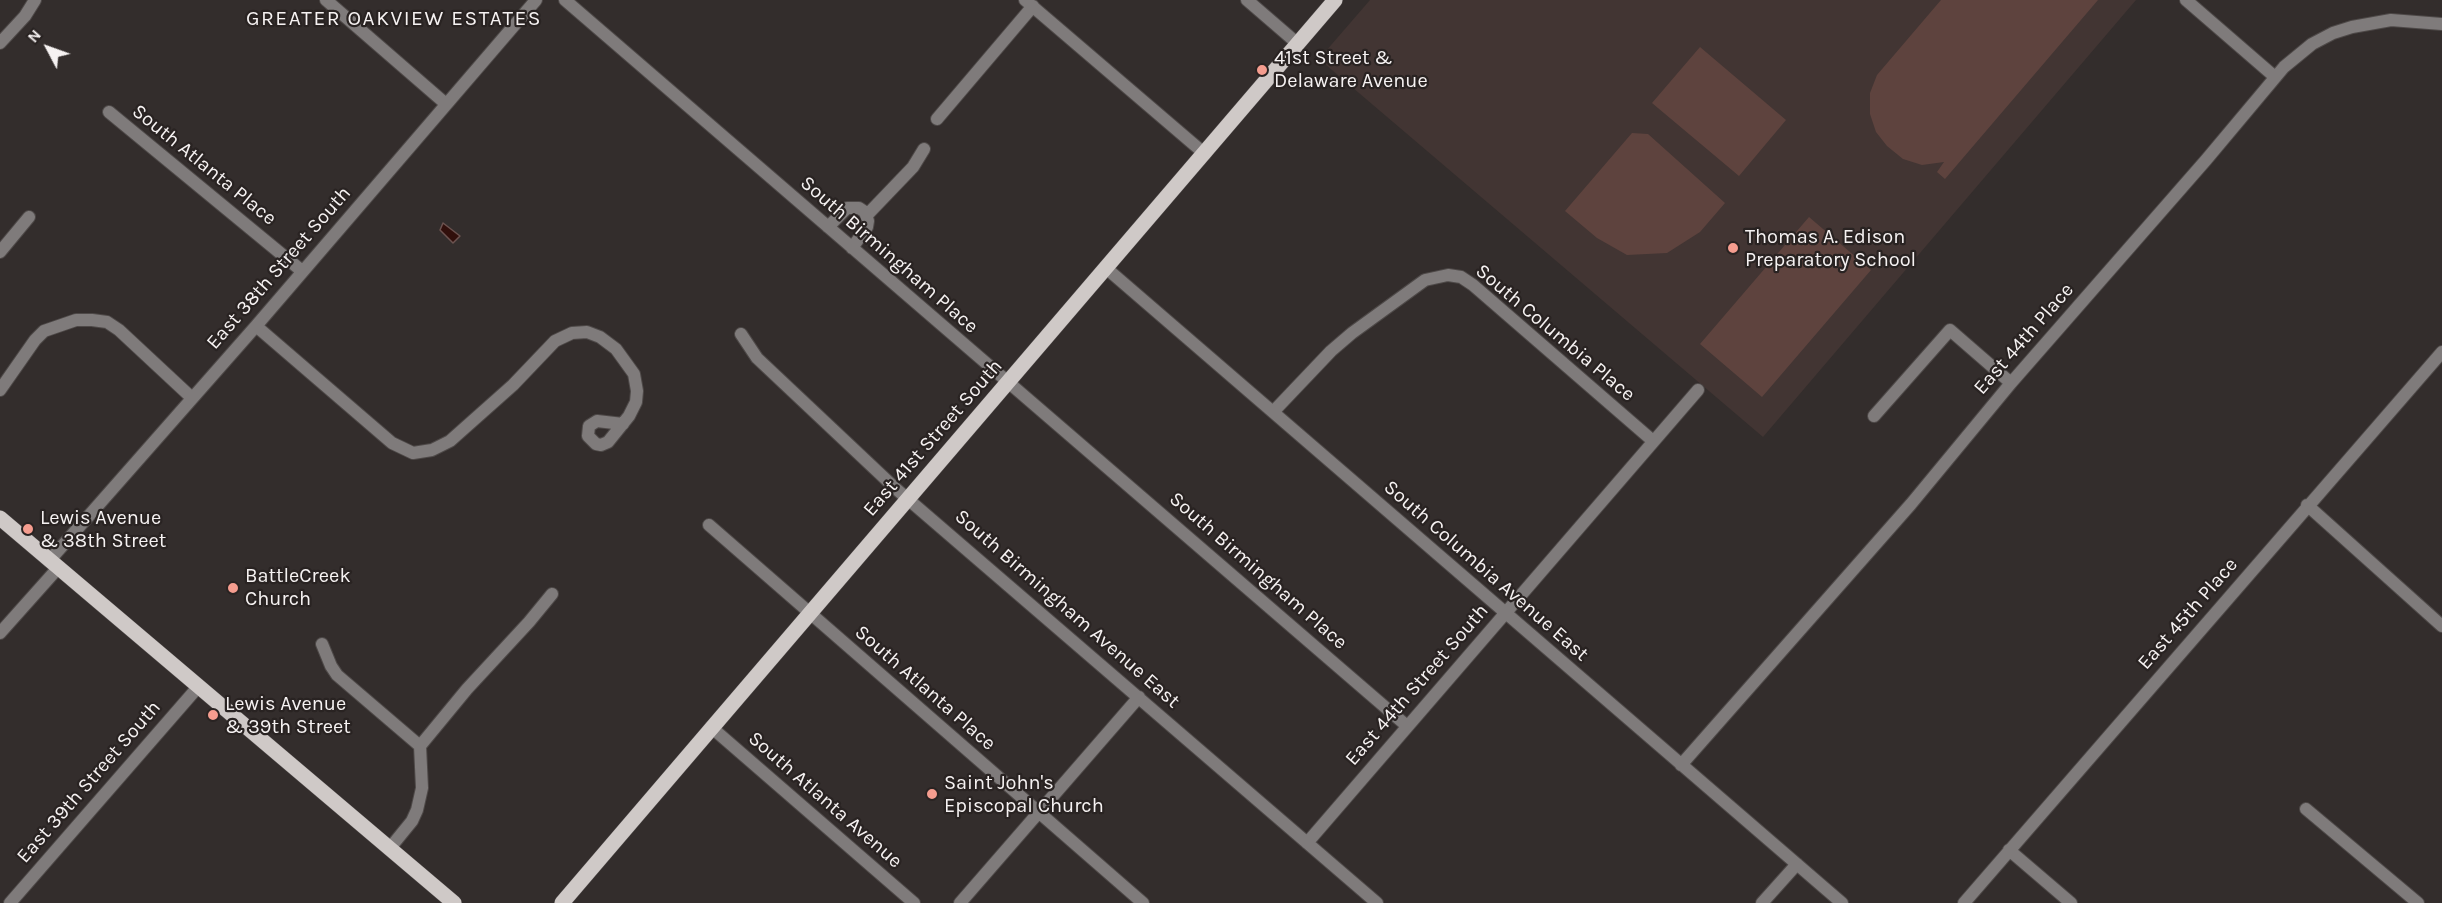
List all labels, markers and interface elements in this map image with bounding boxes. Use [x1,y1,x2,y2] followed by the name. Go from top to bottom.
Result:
[246,6,542,32] district label: GREATER OAKVIEW ESTATES
[18,18,78,78] north arrow
[23,25,45,46] text: N
[1274,46,1428,93] place label: 41st Street & Delaware Avenue
[1255,63,1269,77] marker: 41st Street & Delaware Avenue
[127,99,281,231] street label: South Atlanta Place
[795,171,983,339] street label: South Birmingham Place
[202,182,356,354] street label: East 38th Street South
[1745,225,1916,272] place label: Thomas A. Edison Preparatory School
[1726,241,1740,255] marker: Thomas A. Edison Preparatory School
[1470,259,1640,407] street label: South Columbia Place
[1969,278,2079,400] street label: East 44th Place
[858,355,1008,521] street label: East 41st Street South
[1379,476,1593,666] street label: South Columbia Avenue East
[1164,487,1352,655] street label: South Birmingham Place
[950,505,1184,713] street label: South Birmingham Avenue East
[40,506,166,553] place label: Lewis Avenue & 38th Street
[21,522,35,536] marker: Lewis Avenue & 38th Street
[2133,553,2243,675] street label: East 45th Place
[245,564,351,611] place label: BattleCreek Church
[226,581,240,595] marker: BattleCreek Church
[1340,599,1494,771] street label: East 44th Street South
[850,620,1000,756] street label: South Atlanta Place
[225,692,351,739] place label: Lewis Avenue & 39th Street
[12,696,166,868] street label: East 39th Street South
[206,708,220,722] marker: Lewis Avenue & 39th Street
[743,727,907,873] street label: South Atlanta Avenue
[944,771,1104,818] place label: Saint John's Episcopal Church
[925,787,939,801] marker: Saint John's Episcopal Church

